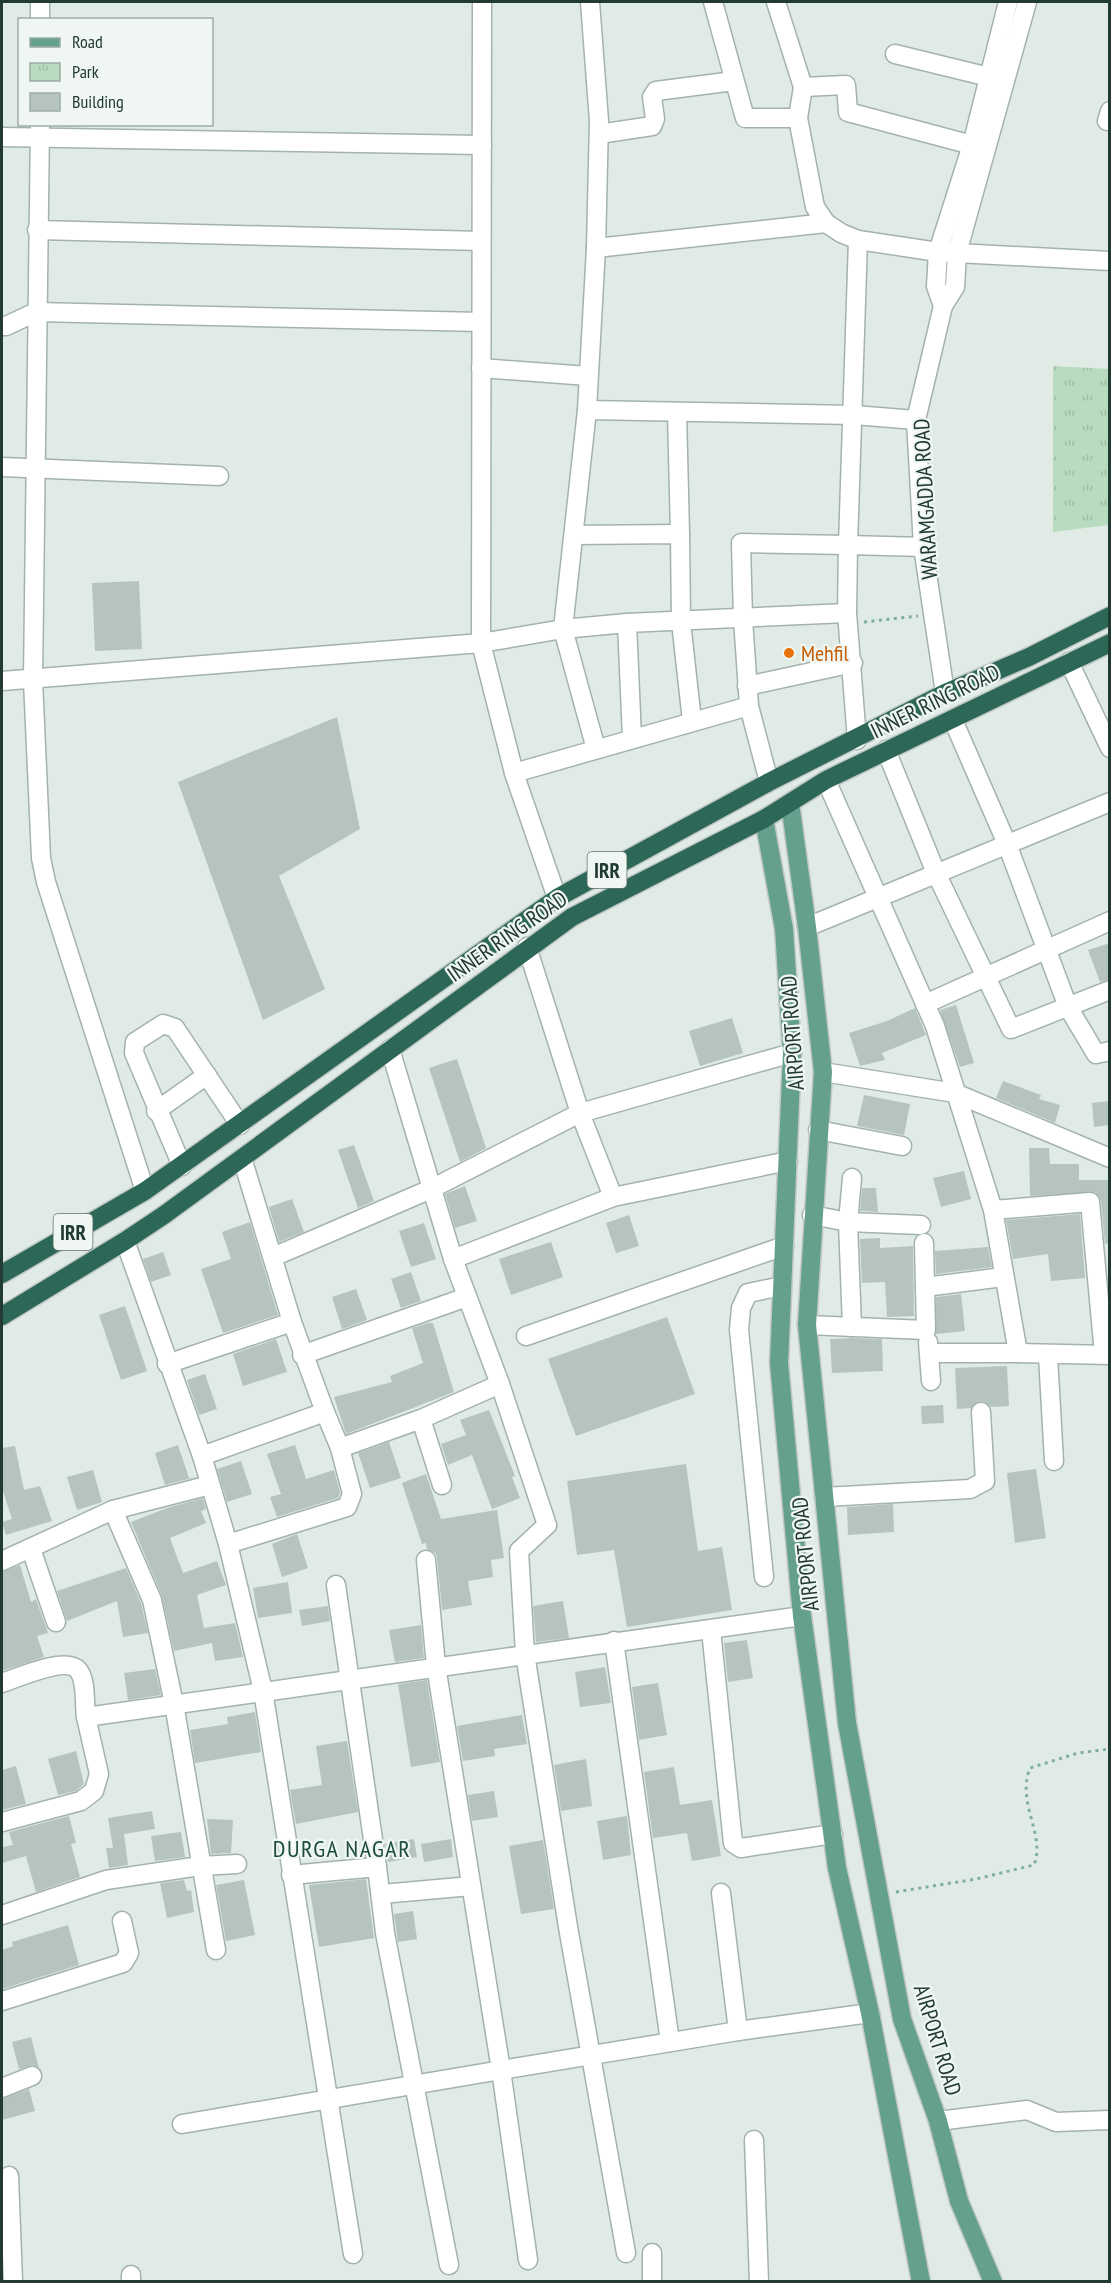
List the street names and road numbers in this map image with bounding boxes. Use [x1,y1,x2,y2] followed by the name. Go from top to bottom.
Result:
[907,418,943,580] street label: WARAMGADDA ROAD
[866,658,1004,744] street label: INNER RING ROAD
[588,852,626,888] road number: IRR
[442,884,572,988] street label: INNER RING ROAD
[774,975,810,1091] street label: AIRPORT ROAD
[54,1214,92,1250] road number: IRR
[785,1496,825,1612] street label: AIRPORT ROAD
[908,1981,968,2099] street label: AIRPORT ROAD

